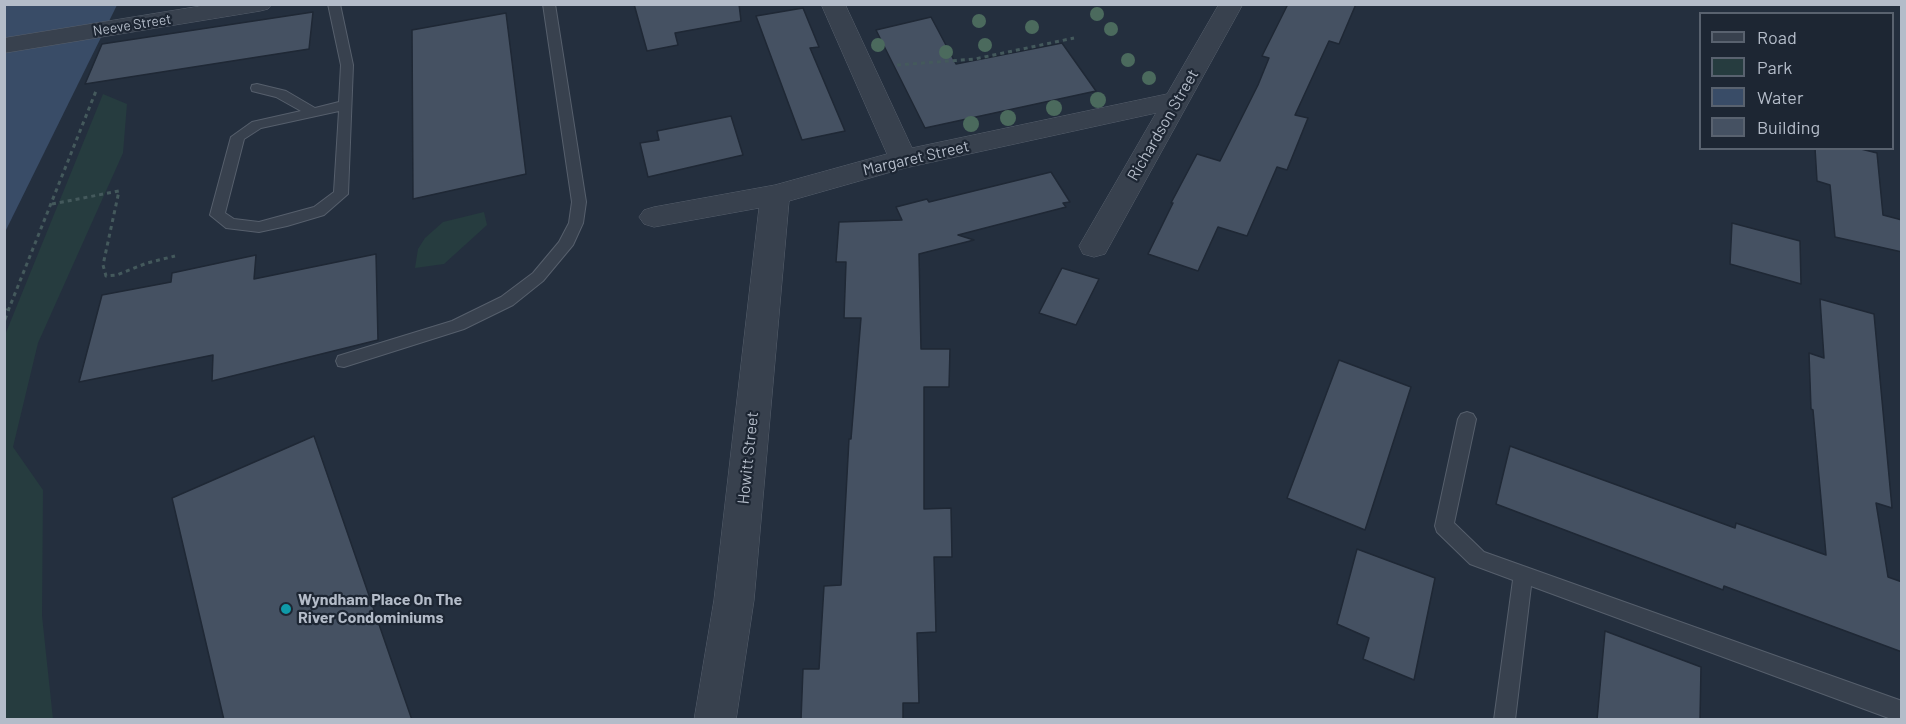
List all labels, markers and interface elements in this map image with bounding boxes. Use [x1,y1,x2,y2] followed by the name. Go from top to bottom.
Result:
[92,11,172,39] street label: Neeve Street
[1699,12,1894,150] legend
[1757,26,1797,48] text: Road
[1757,56,1792,78] text: Park
[1123,66,1203,184] street label: Richardson Street
[1757,86,1804,108] text: Water
[1757,116,1820,138] text: Building
[861,136,971,180] street label: Margaret Street
[734,411,762,505] street label: Howitt Street
[298,590,462,628] place label: Wyndham Place On The River Condominiums
[279,602,293,616] marker: Wyndham Place On The River Condominiums

